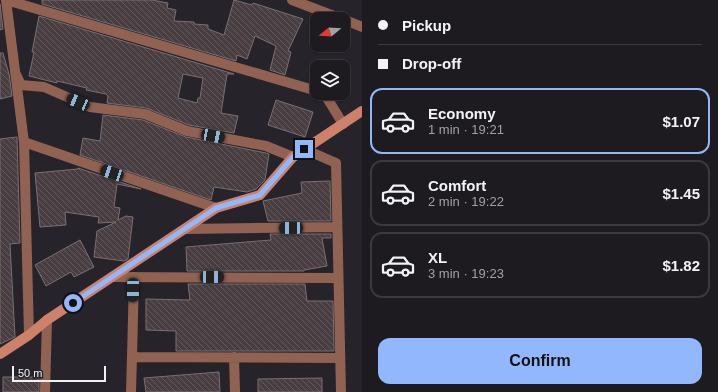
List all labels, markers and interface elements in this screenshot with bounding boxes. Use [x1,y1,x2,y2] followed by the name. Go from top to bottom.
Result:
[310,12,350,52] north arrow
[310,12,350,100] map controls
[402,17,451,34] text: Pickup
[402,55,461,72] text: Drop-off
[310,60,350,100] button: layers
[65,92,91,112] car
[380,103,416,139] icon: car
[428,105,496,122] text: Economy
[662,113,700,130] text: $1.07
[428,122,504,137] text: 1 min · 19:21
[200,128,226,144] car
[295,140,313,158] route end
[99,163,125,183] car
[380,175,416,211] icon: car
[428,177,486,194] text: Comfort
[662,185,700,202] text: $1.45
[428,194,504,209] text: 2 min · 19:22
[279,222,303,234] car
[380,247,416,283] icon: car
[428,249,447,266] text: XL
[662,257,700,274] text: $1.82
[428,266,504,281] text: 3 min · 19:23
[200,271,224,283] car
[127,278,139,302] car
[64,294,82,312] route start
[378,338,702,384] button: Confirm
[12,364,106,383] scale bar
[18,367,42,379] text: 50 m

